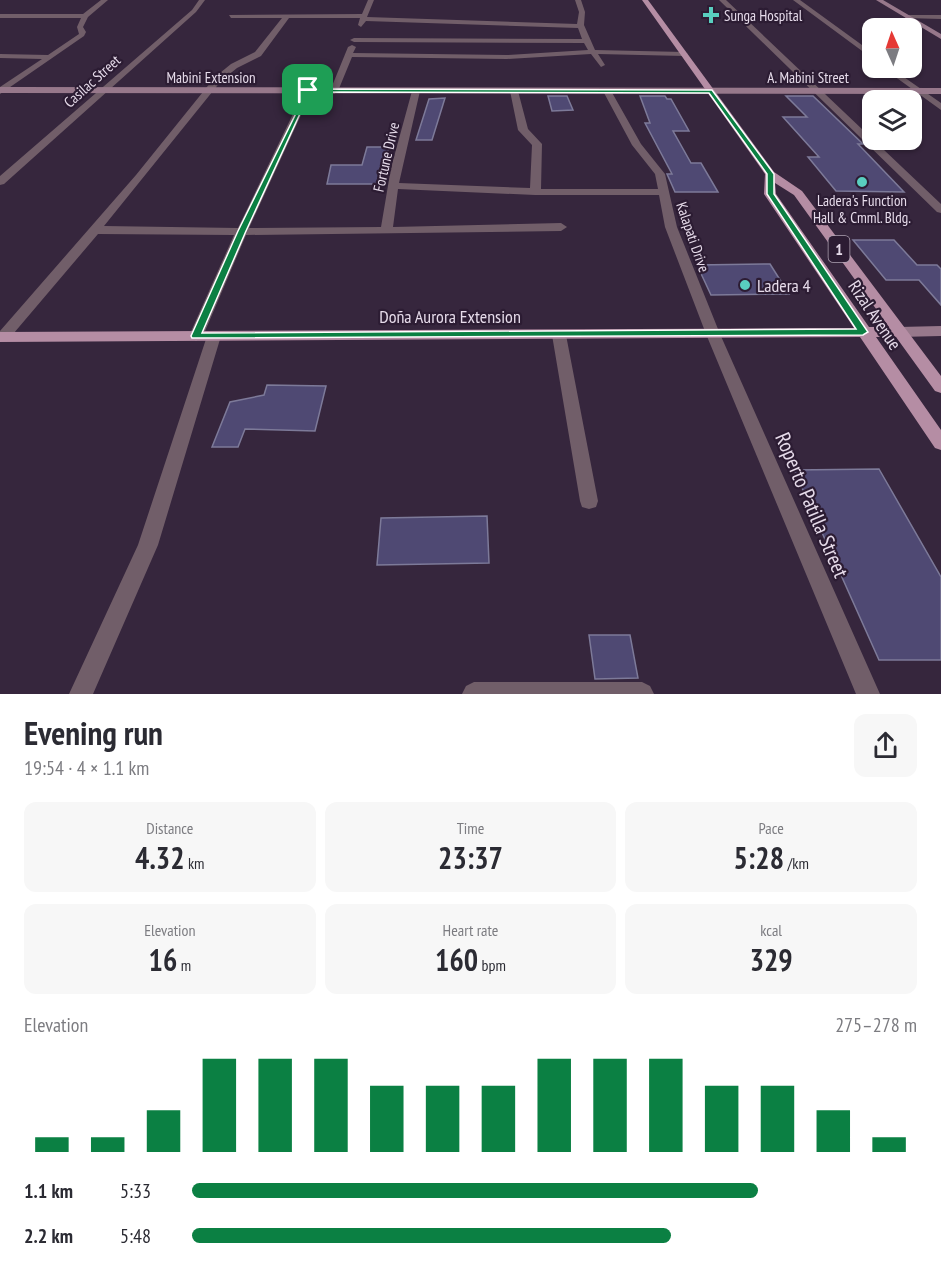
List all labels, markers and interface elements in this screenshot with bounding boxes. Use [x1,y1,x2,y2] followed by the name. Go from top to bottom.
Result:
[702,6,720,24] marker: Sunga Hospital
[724,6,803,25] place label: Sunga Hospital
[862,18,922,78] north arrow
[862,18,922,150] map controls
[60,51,124,111] street label: Casilac Street
[282,64,333,115] pin
[166,68,256,87] street label: Mabini Extension
[767,68,849,87] street label: A. Mabini Street
[291,73,324,106] icon: arrive
[862,90,922,150] button: layers
[369,120,403,194] street label: Fortune Drive
[855,175,869,189] marker: Ladera's Function Hall & Cmml. Bldg.
[813,191,911,227] place label: Ladera's Function Hall & Cmml. Bldg.
[672,199,714,275] street label: Kalapati Drive
[828,236,850,262] road number: 1
[757,274,811,297] place label: Ladera 4
[843,276,907,354] street label: Rizal Avenue
[738,278,752,292] marker: Ladera 4
[379,305,521,328] street label: Doña Aurora Extension
[769,428,855,582] street label: Roperto Patilla Street
[24,711,163,754] text: Evening run
[854,714,917,777] button: share
[24,755,149,781] text: 19:54 · 4 × 1.1 km
[146,818,193,838] text: Distance
[457,818,484,838] text: Time
[759,818,784,838] text: Pace
[135,838,185,877] text: 4.32
[438,838,503,877] text: 23:37
[734,838,784,877] text: 5:28
[185,853,205,873] text: km
[784,853,809,873] text: /km
[144,920,196,940] text: Elevation
[443,920,498,940] text: Heart rate
[760,920,782,940] text: kcal
[149,940,177,979] text: 16
[435,940,478,979] text: 160
[750,940,793,979] text: 329
[177,955,191,975] text: m
[478,955,506,975] text: bpm
[24,1012,88,1038] text: Elevation
[835,1012,917,1038] text: 275–278 m
[24,1178,73,1204] text: 1.1 km
[120,1178,151,1204] text: 5:33
[24,1223,73,1249] text: 2.2 km
[120,1223,151,1249] text: 5:48

